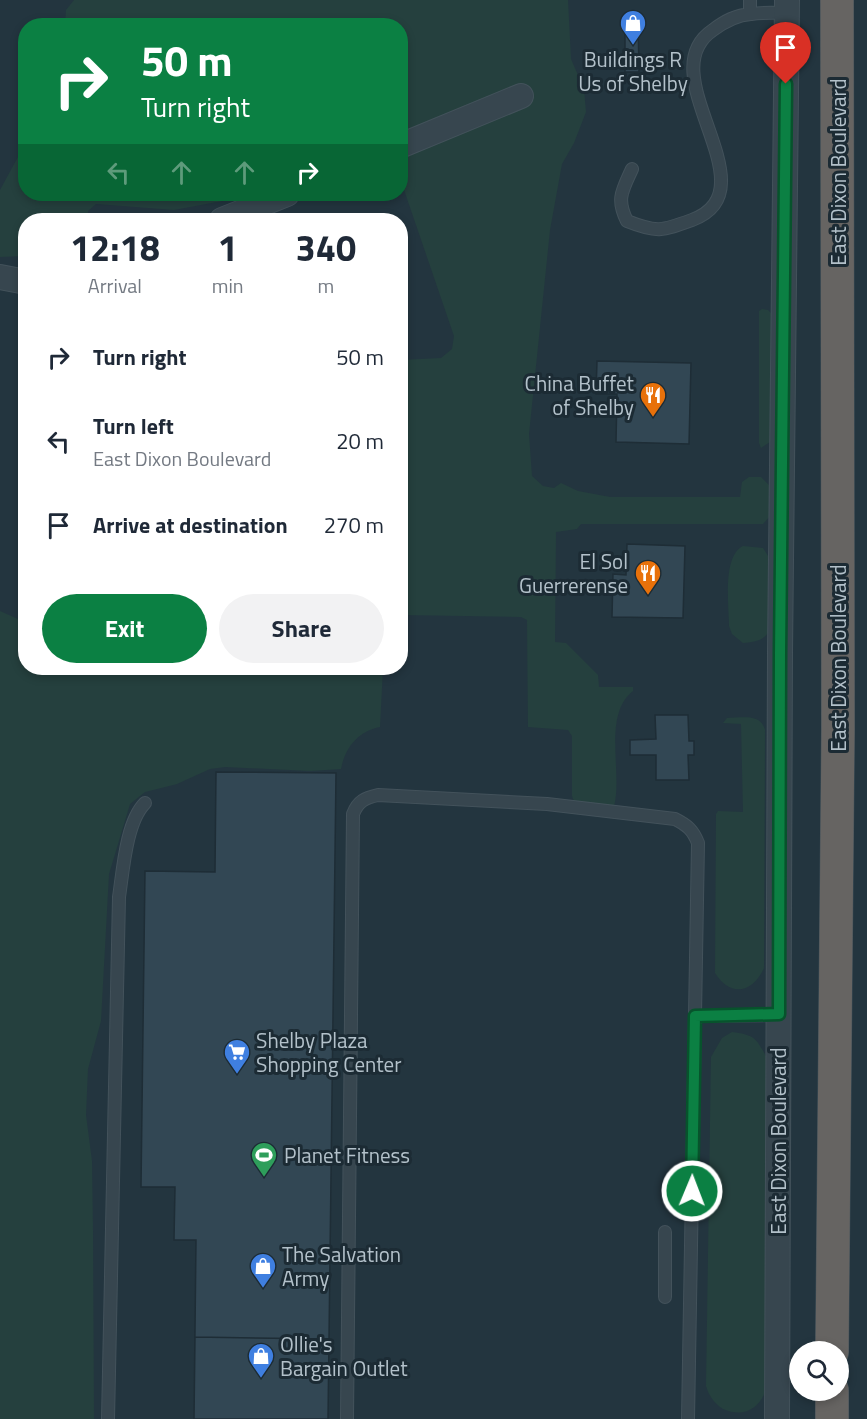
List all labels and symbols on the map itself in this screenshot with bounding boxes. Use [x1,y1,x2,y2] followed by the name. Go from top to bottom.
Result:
[618,8,648,46] shop icon: Buildings R Us of Shelby
[760,22,811,84] pin
[578,43,688,99] place label: Buildings R Us of Shelby
[822,78,854,266] street label: East Dixon Boulevard
[525,367,635,423] place label: China Buffet of Shelby
[638,380,668,418] restaurant icon: China Buffet of Shelby
[519,545,628,601] place label: El Sol Guerrerense
[633,558,663,596] restaurant icon: El Sol Guerrerense
[822,564,854,752] street label: East Dixon Boulevard
[256,1024,401,1080] place label: Shelby Plaza Shopping Center
[222,1037,252,1075] supermarket icon: Shelby Plaza Shopping Center
[762,1047,794,1235] street label: East Dixon Boulevard
[284,1139,410,1171] place label: Planet Fitness
[249,1140,279,1178] sports icon: Planet Fitness
[660,1159,724,1223] position arrow
[282,1238,401,1294] place label: The Salvation Army
[248,1251,278,1289] shop icon: The Salvation Army
[280,1328,408,1384] place label: Ollie's Bargain Outlet
[246,1341,276,1379] shop icon: Ollie's Bargain Outlet

